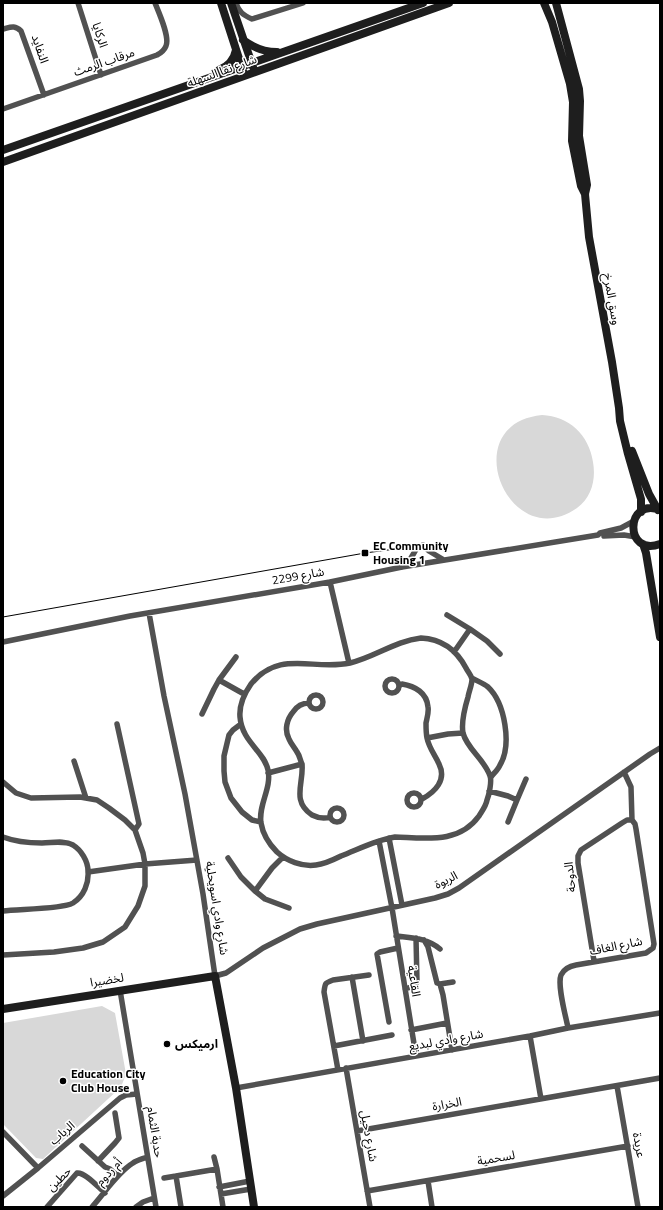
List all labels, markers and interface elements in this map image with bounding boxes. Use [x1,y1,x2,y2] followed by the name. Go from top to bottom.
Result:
[87,20,114,50] street label: الركايا
[27,32,54,66] street label: النفايد
[71,42,137,81] street label: مرقاب الرمث
[184,49,259,92] street label: شارع نقا السهلة
[599,271,626,326] street label: وسق المرخ
[373,536,448,569] place label: EC Community Housing 1
[360,548,370,558] marker: EC Community Housing 1
[270,562,326,589] street label: شارع 2299
[200,860,234,956] street label: شارع وادي اسويحلية
[558,861,581,893] street label: الدوحة
[431,866,461,893] street label: الربوة
[588,931,644,960] street label: شارع الغاف
[403,964,426,998] street label: القاعية
[89,967,125,992] street label: لخضيرا
[407,1024,485,1056] street label: شارع وادي لبديع
[175,1034,218,1053] place label: ارميكس
[162,1039,172,1049] marker: ارميكس
[71,1064,145,1097] place label: Education City Club House
[58,1076,68,1086] marker: Education City Club House
[431,1092,463,1115] street label: الخرارة
[142,1105,169,1159] street label: حدبة الثمام
[356,1109,383,1163] street label: شارع دحيل
[44,1116,79,1149] street label: الرباب
[628,1131,651,1159] street label: عريدة
[475,1145,516,1170] street label: لسحمية
[91,1153,127,1190] street label: أم ردوم
[42,1162,76,1196] street label: حطين

